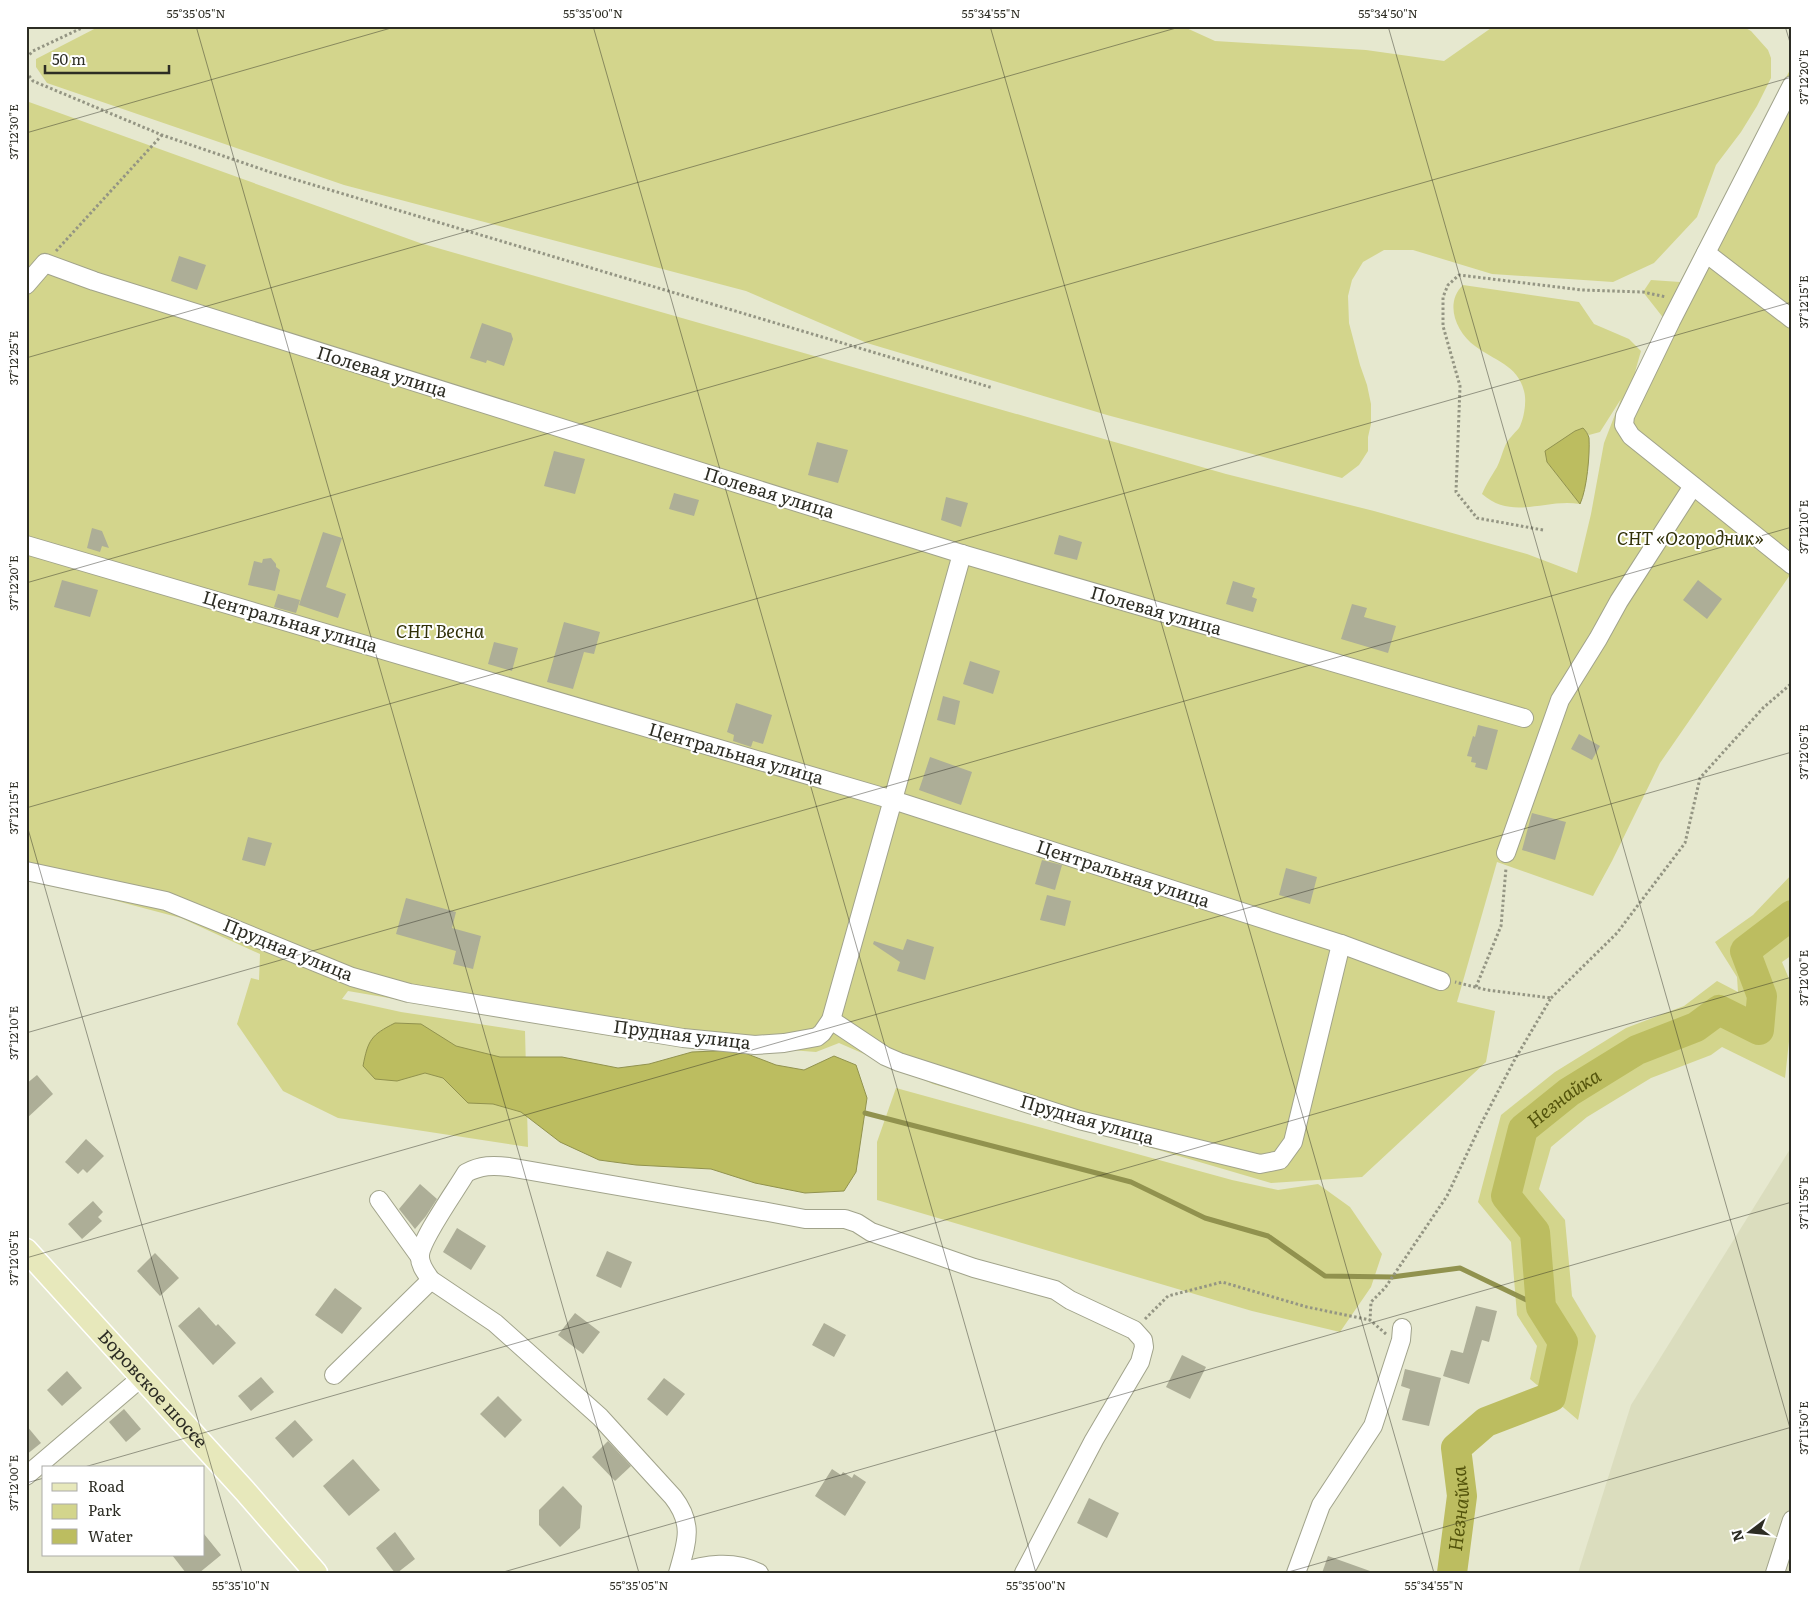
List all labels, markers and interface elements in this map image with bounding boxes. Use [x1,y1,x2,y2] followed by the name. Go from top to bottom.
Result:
[166,4,226,22] text: 55°35'05"N
[563,4,623,22] text: 55°35'00"N
[962,4,1020,22] text: 55°34'55"N
[1358,4,1418,22] text: 55°34'50"N
[45,42,169,74] scale bar
[52,47,86,70] text: 50 m
[1794,49,1812,105] text: 37°12'20"E
[4,104,22,160] text: 37°12'30"E
[1794,275,1812,329] text: 37°12'15"E
[4,330,22,385] text: 37°12'25"E
[314,338,451,403] street label: Полевая улица
[701,459,838,524] street label: Полевая улица
[1794,500,1812,554] text: 37°12'10"E
[1617,524,1763,551] park label: СНТ «Огородник»
[4,555,22,611] text: 37°12'20"E
[1088,578,1226,641] street label: Полевая улица
[200,583,381,659] street label: Центральная улица
[396,617,485,644] park label: СНТ Весна
[646,715,827,791] street label: Центральная улица
[1794,724,1812,780] text: 37°12'05"E
[4,781,22,835] text: 37°12'15"E
[1033,832,1214,913] street label: Центральная улица
[219,910,358,987] street label: Прудная улица
[1794,950,1812,1006] text: 37°12'00"E
[4,1006,22,1060] text: 37°12'10"E
[612,1012,753,1055] street label: Прудная улица
[1520,1061,1606,1134] water label: Незнайка
[1017,1087,1158,1151] street label: Прудная улица
[1794,1176,1812,1229] text: 37°11'55"E
[4,1230,22,1286] text: 37°12'05"E
[92,1323,215,1453] street label: Боровское шоссе
[1794,1401,1812,1455] text: 37°11'50"E
[4,1455,22,1511] text: 37°12'00"E
[1440,1464,1475,1553] water label: Незнайка
[42,1466,205,1556] legend
[88,1474,124,1497] text: Road
[88,1498,122,1521] text: Park
[1726,1506,1776,1556] north arrow
[88,1524,133,1547] text: Water
[1725,1527,1748,1544] text: N
[212,1576,270,1594] text: 55°35'10"N
[609,1576,669,1594] text: 55°35'05"N
[1006,1576,1066,1594] text: 55°35'00"N
[1405,1576,1463,1594] text: 55°34'55"N

